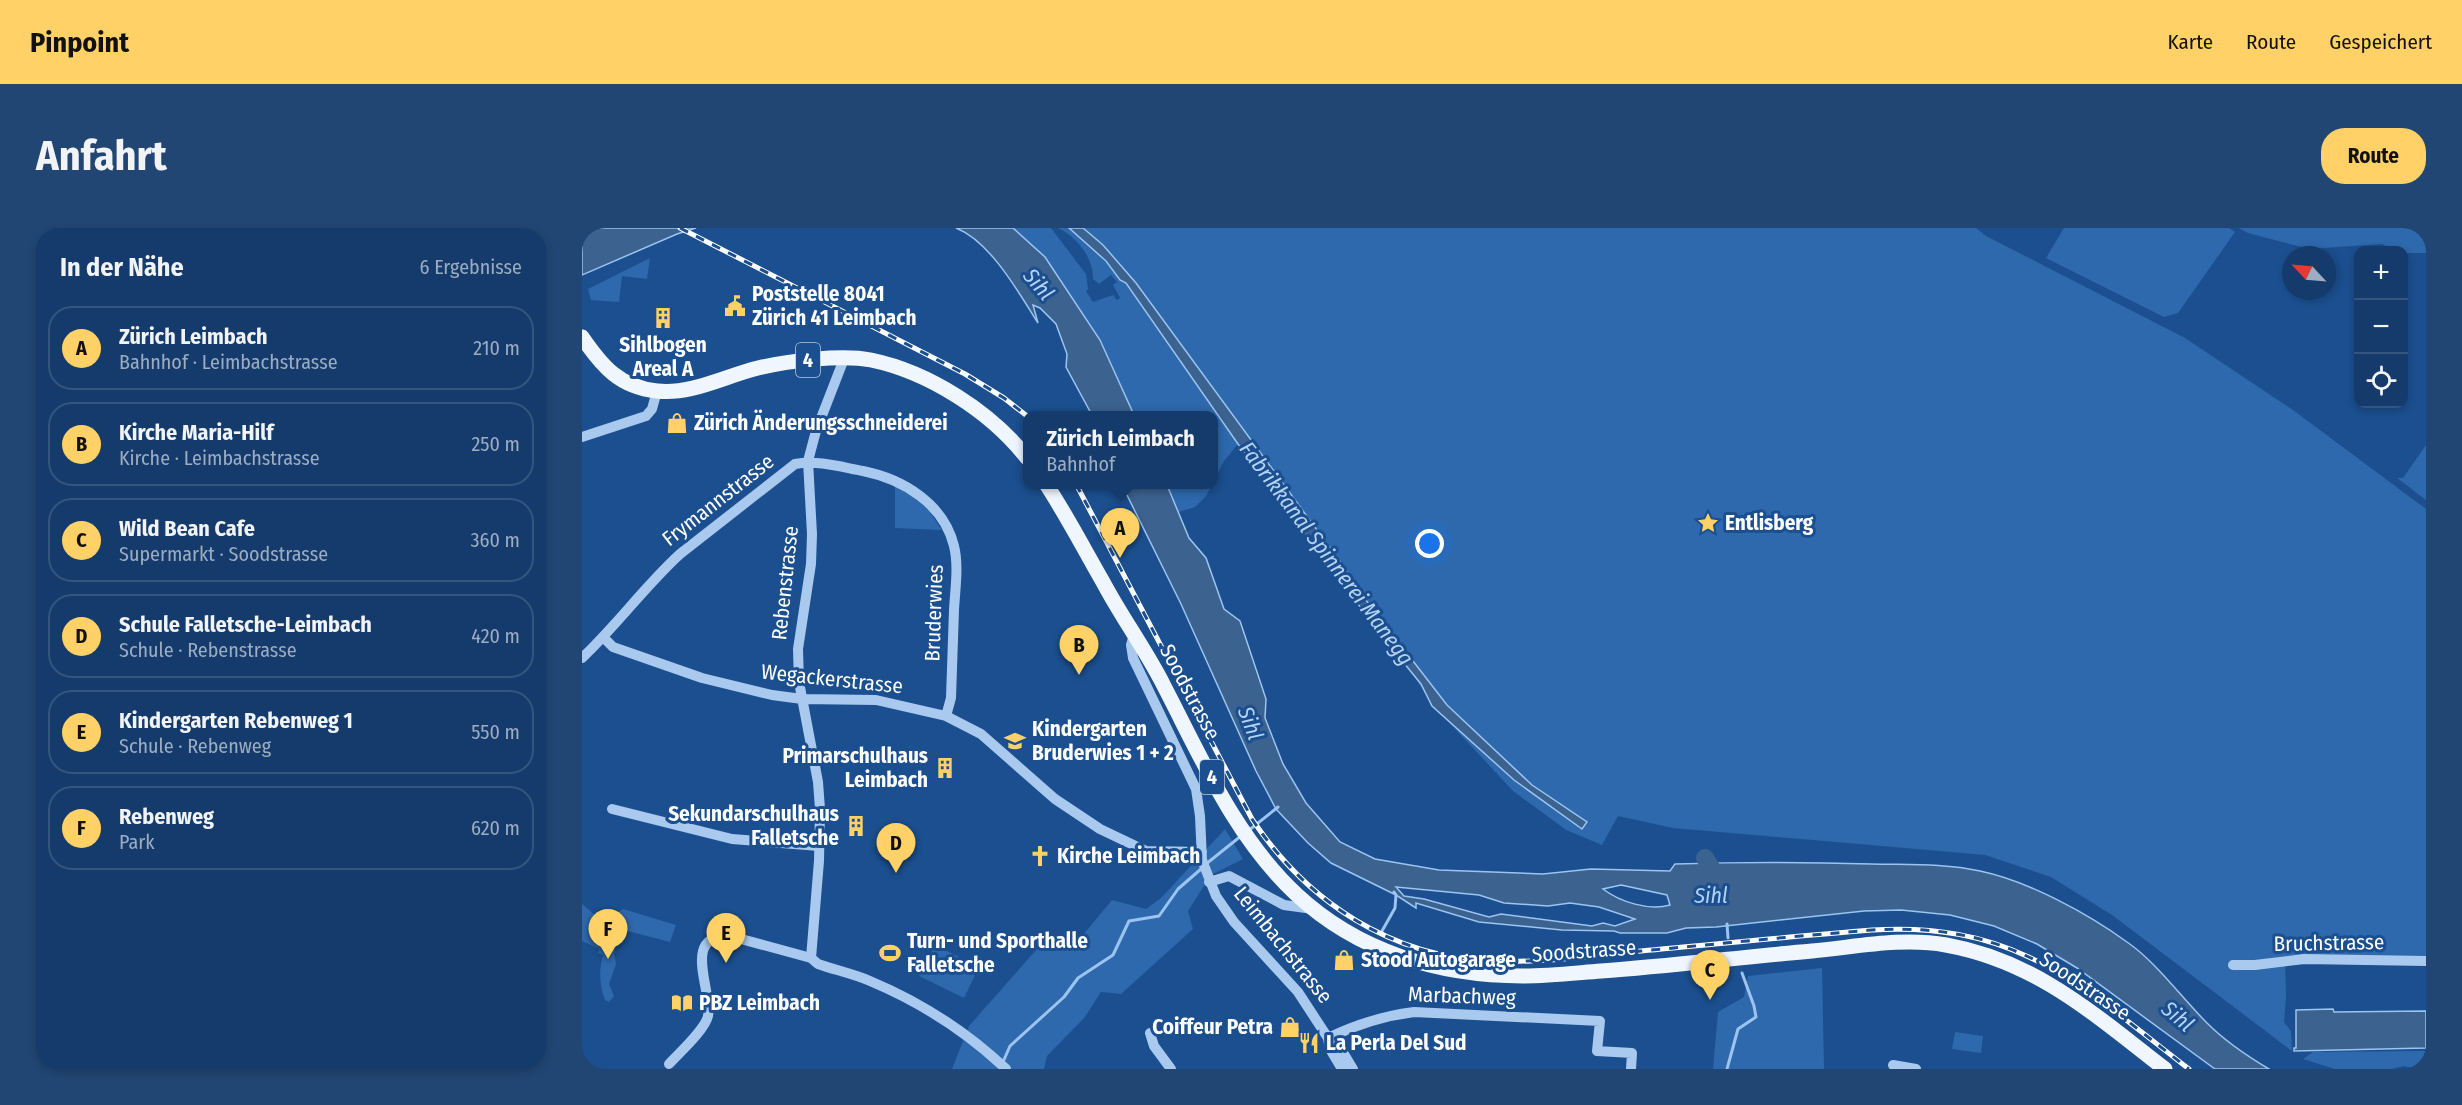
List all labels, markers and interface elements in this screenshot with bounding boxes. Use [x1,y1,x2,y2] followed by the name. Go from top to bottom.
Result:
[30,26,129,59] text: Pinpoint
[2168,29,2213,55] text: Karte
[2246,29,2296,55] text: Route
[2329,29,2432,55] text: Gespeichert
[2321,128,2426,184] button: Route
[36,131,167,181] text: Anfahrt
[2282,246,2336,300] north arrow
[2354,246,2408,408] map controls
[2354,246,2408,300] button: +
[60,252,184,283] text: In der Nähe
[420,255,522,279] text: 6 Ergebnisse
[1017,262,1060,306] water label: Sihl
[752,281,916,331] place label: Poststelle 8041 Zürich 41 Leimbach
[723,294,747,318] public building icon: Poststelle 8041 Zürich 41 Leimbach
[2354,300,2408,354] button: −
[651,306,675,330] building icon: Sihlbogen Areal A
[119,323,268,350] text: Zürich Leimbach
[619,332,707,382] place label: Sihlbogen Areal A
[76,336,87,360] text: A
[473,336,520,360] text: 210 m
[796,343,820,377] road number: 4
[119,350,338,374] text: Bahnhof · Leimbachstrasse
[2354,354,2408,408] button: locate
[694,409,948,436] place label: Zürich Änderungsschneiderei
[665,411,689,435] shop icon: Zürich Änderungsschneiderei
[1023,411,1218,489] popup
[119,419,274,446] text: Kirche Maria-Hilf
[1046,425,1195,452] text: Zürich Leimbach
[76,432,87,456] text: B
[472,432,520,456] text: 250 m
[1234,436,1420,670] water label: Fabrikkanal Spinnerei Manegg
[119,446,320,470] text: Kirche · Leimbachstrasse
[657,448,779,552] street label: Frymannstrasse
[1046,452,1115,476] text: Bahnhof
[1100,508,1140,558] pin: A
[1725,510,1814,536] place label: Entlisberg
[1696,511,1720,535] place icon: Entlisberg
[119,515,255,542] text: Wild Bean Cafe
[766,525,804,641] street label: Rebenstrasse
[76,528,87,552] text: C
[471,528,520,552] text: 360 m
[1415,529,1444,558] your location
[119,542,328,566] text: Supermarkt · Soodstrasse
[919,564,949,662] street label: Bruderwies
[119,611,372,638] text: Schule Falletsche-Leimbach
[76,624,87,648] text: D
[471,624,520,648] text: 420 m
[1060,626,1098,675] pin: B
[119,638,297,662] text: Schule · Rebenstrasse
[1154,640,1226,744] street label: Soodstrasse
[760,659,904,699] street label: Wegackerstrasse
[1232,702,1269,744] water label: Sihl
[119,707,353,734] text: Kindergarten Rebenweg 1
[1032,716,1174,766] place label: Kindergarten Bruderwies 1 + 2
[77,720,86,744] text: E
[471,720,520,744] text: 550 m
[1003,729,1027,753] school or university icon: Kindergarten Bruderwies 1 + 2
[119,734,271,758] text: Schule · Rebenweg
[782,743,928,793] place label: Primarschulhaus Leimbach
[933,756,957,780] building icon: Primarschulhaus Leimbach
[1200,760,1224,794] road number: 4
[668,801,839,851] place label: Sekundarschulhaus Falletsche
[119,803,214,830] text: Rebenweg
[844,814,868,838] building icon: Sekundarschulhaus Falletsche
[77,816,86,840] text: F
[471,816,520,840] text: 620 m
[876,824,916,873] pin: D
[119,830,155,854] text: Park
[1057,843,1200,869] place label: Kirche Leimbach
[1028,844,1052,868] church icon: Kirche Leimbach
[1228,881,1338,1009] street label: Leimbachstrasse
[1693,882,1728,909] water label: Sihl
[588,910,628,959] pin: F
[706,914,746,963] pin: E
[907,928,1088,978] place label: Turn- und Sporthalle Falletsche
[2273,929,2385,957] street label: Bruchstrasse
[1531,934,1637,968] street label: Soodstrasse
[878,941,902,965] sports icon: Turn- und Sporthalle Falletsche
[2034,946,2136,1026] street label: Soodstrasse
[1361,947,1516,973] place label: Stood Autogarage
[1332,948,1356,972] shop icon: Stood Autogarage
[1690,950,1730,1000] pin: C
[1408,981,1516,1011] street label: Marbachweg
[699,990,820,1016] place label: PBZ Leimbach
[670,991,694,1015] library icon: PBZ Leimbach
[2155,995,2199,1038] water label: Sihl
[1152,1014,1273,1040] place label: Coiffeur Petra
[1278,1015,1302,1039] shop icon: Coiffeur Petra
[1326,1030,1467,1056] place label: La Perla Del Sud
[1297,1031,1321,1055] restaurant icon: La Perla Del Sud

